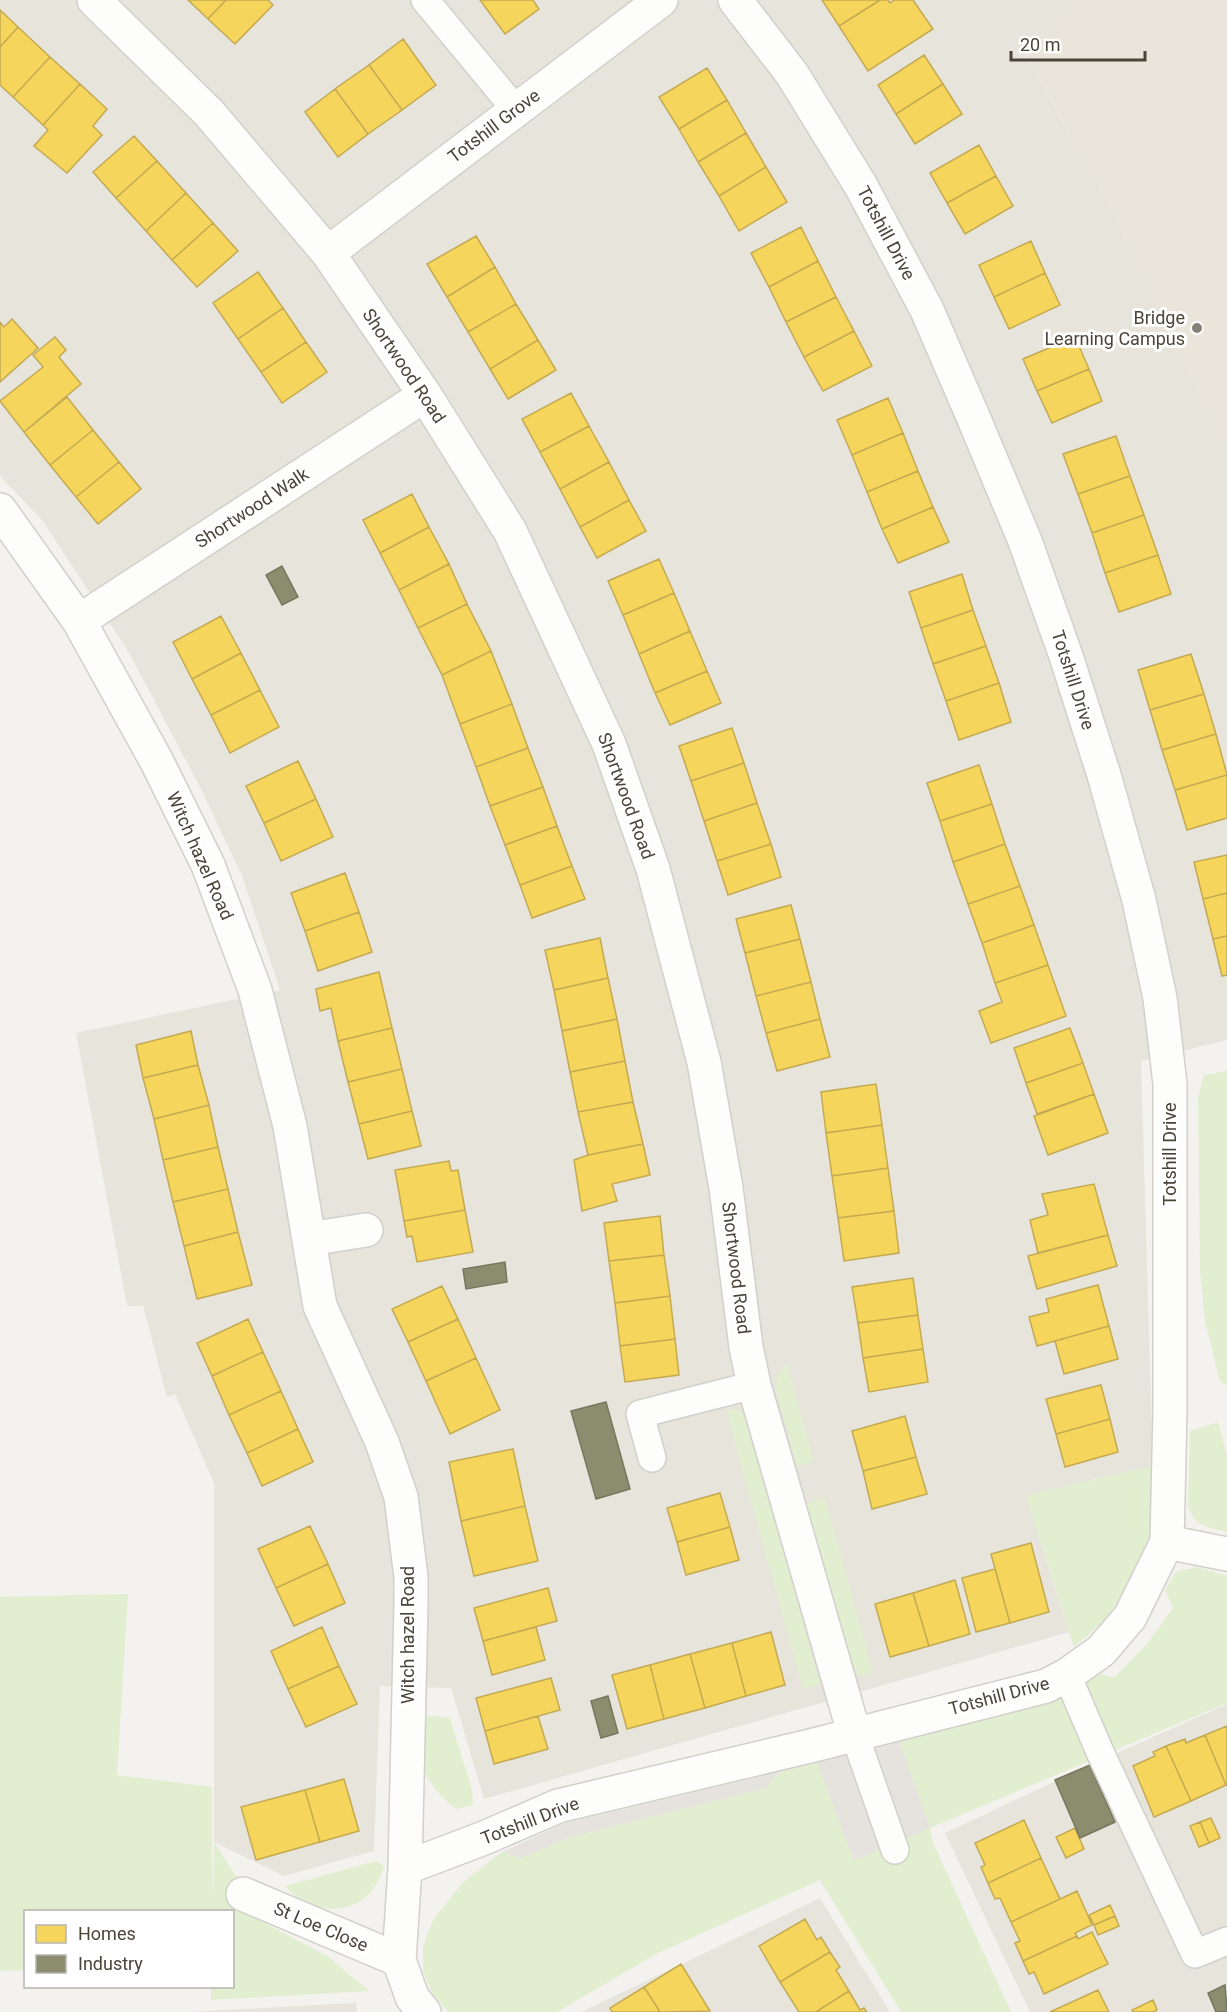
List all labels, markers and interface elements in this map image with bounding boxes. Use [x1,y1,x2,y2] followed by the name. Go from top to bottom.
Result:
[1011,24,1144,62] scale bar
[1020,34,1060,55] text: 20 m
[444,84,544,167] street label: Totshill Grove
[853,182,920,283] street label: Totshill Drive
[358,305,450,427] street label: Shortwood Road
[1044,307,1185,349] place label: Bridge Learning Campus
[1190,321,1204,335] marker: Bridge Learning Campus
[191,463,313,552] street label: Shortwood Walk
[1048,627,1099,732] street label: Totshill Drive
[594,730,659,862] street label: Shortwood Road
[163,788,238,923] street label: Witch hazel Road
[1159,1102,1180,1206] street label: Totshill Drive
[718,1201,755,1335] street label: Shortwood Road
[397,1566,418,1704] street label: Witch hazel Road
[946,1672,1051,1719] street label: Totshill Drive
[478,1792,582,1849] street label: Totshill Drive
[271,1897,371,1956] street label: St Loe Close
[24,1910,234,1988] legend
[78,1923,136,1944] text: Homes
[78,1953,143,1974] text: Industry

